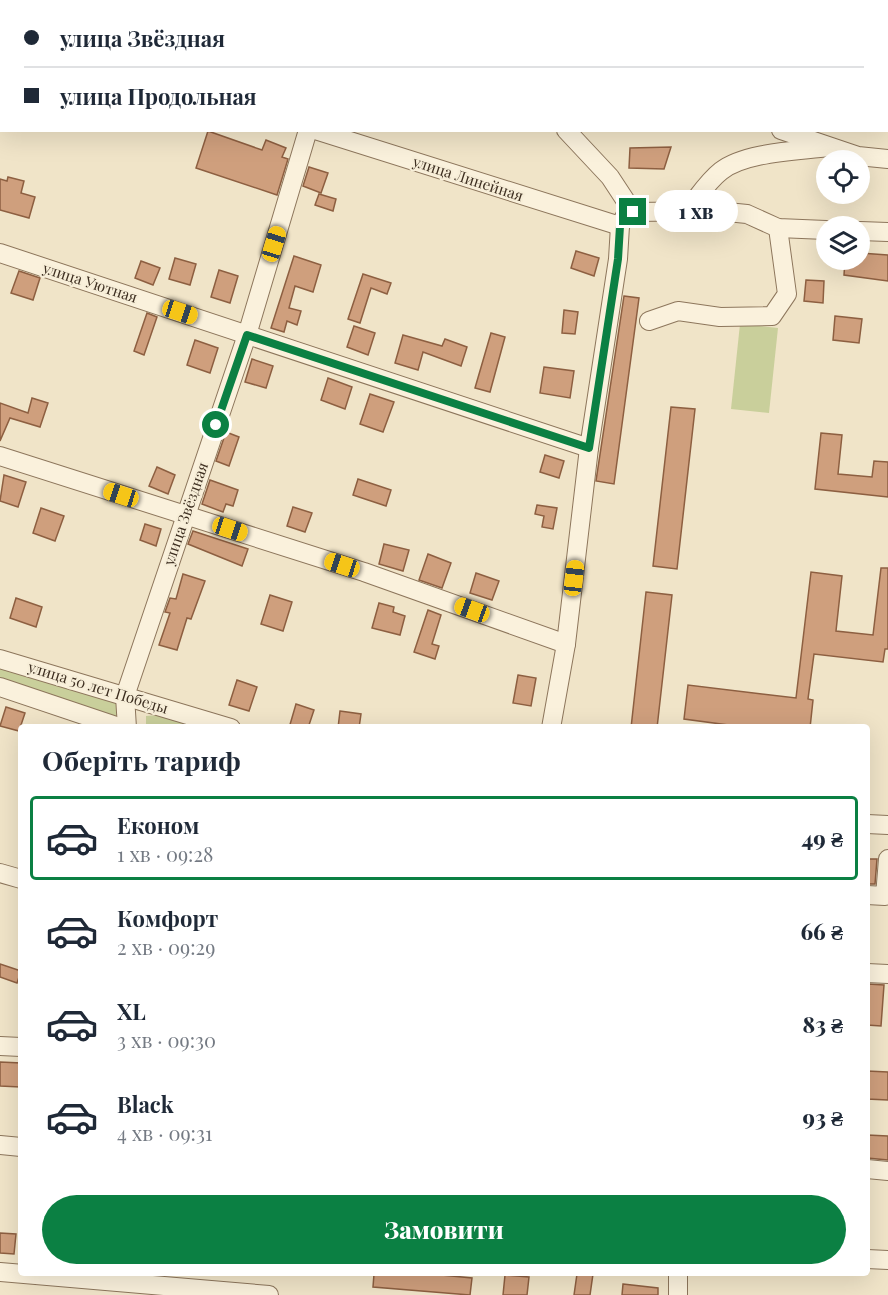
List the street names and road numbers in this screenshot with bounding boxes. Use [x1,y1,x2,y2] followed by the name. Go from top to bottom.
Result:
[410,150,526,205] street label: улица Линейная
[40,257,140,307] street label: улица Уютная
[158,459,212,569] street label: улица Звёздная
[25,656,171,718] street label: улица 50 лет Победы

